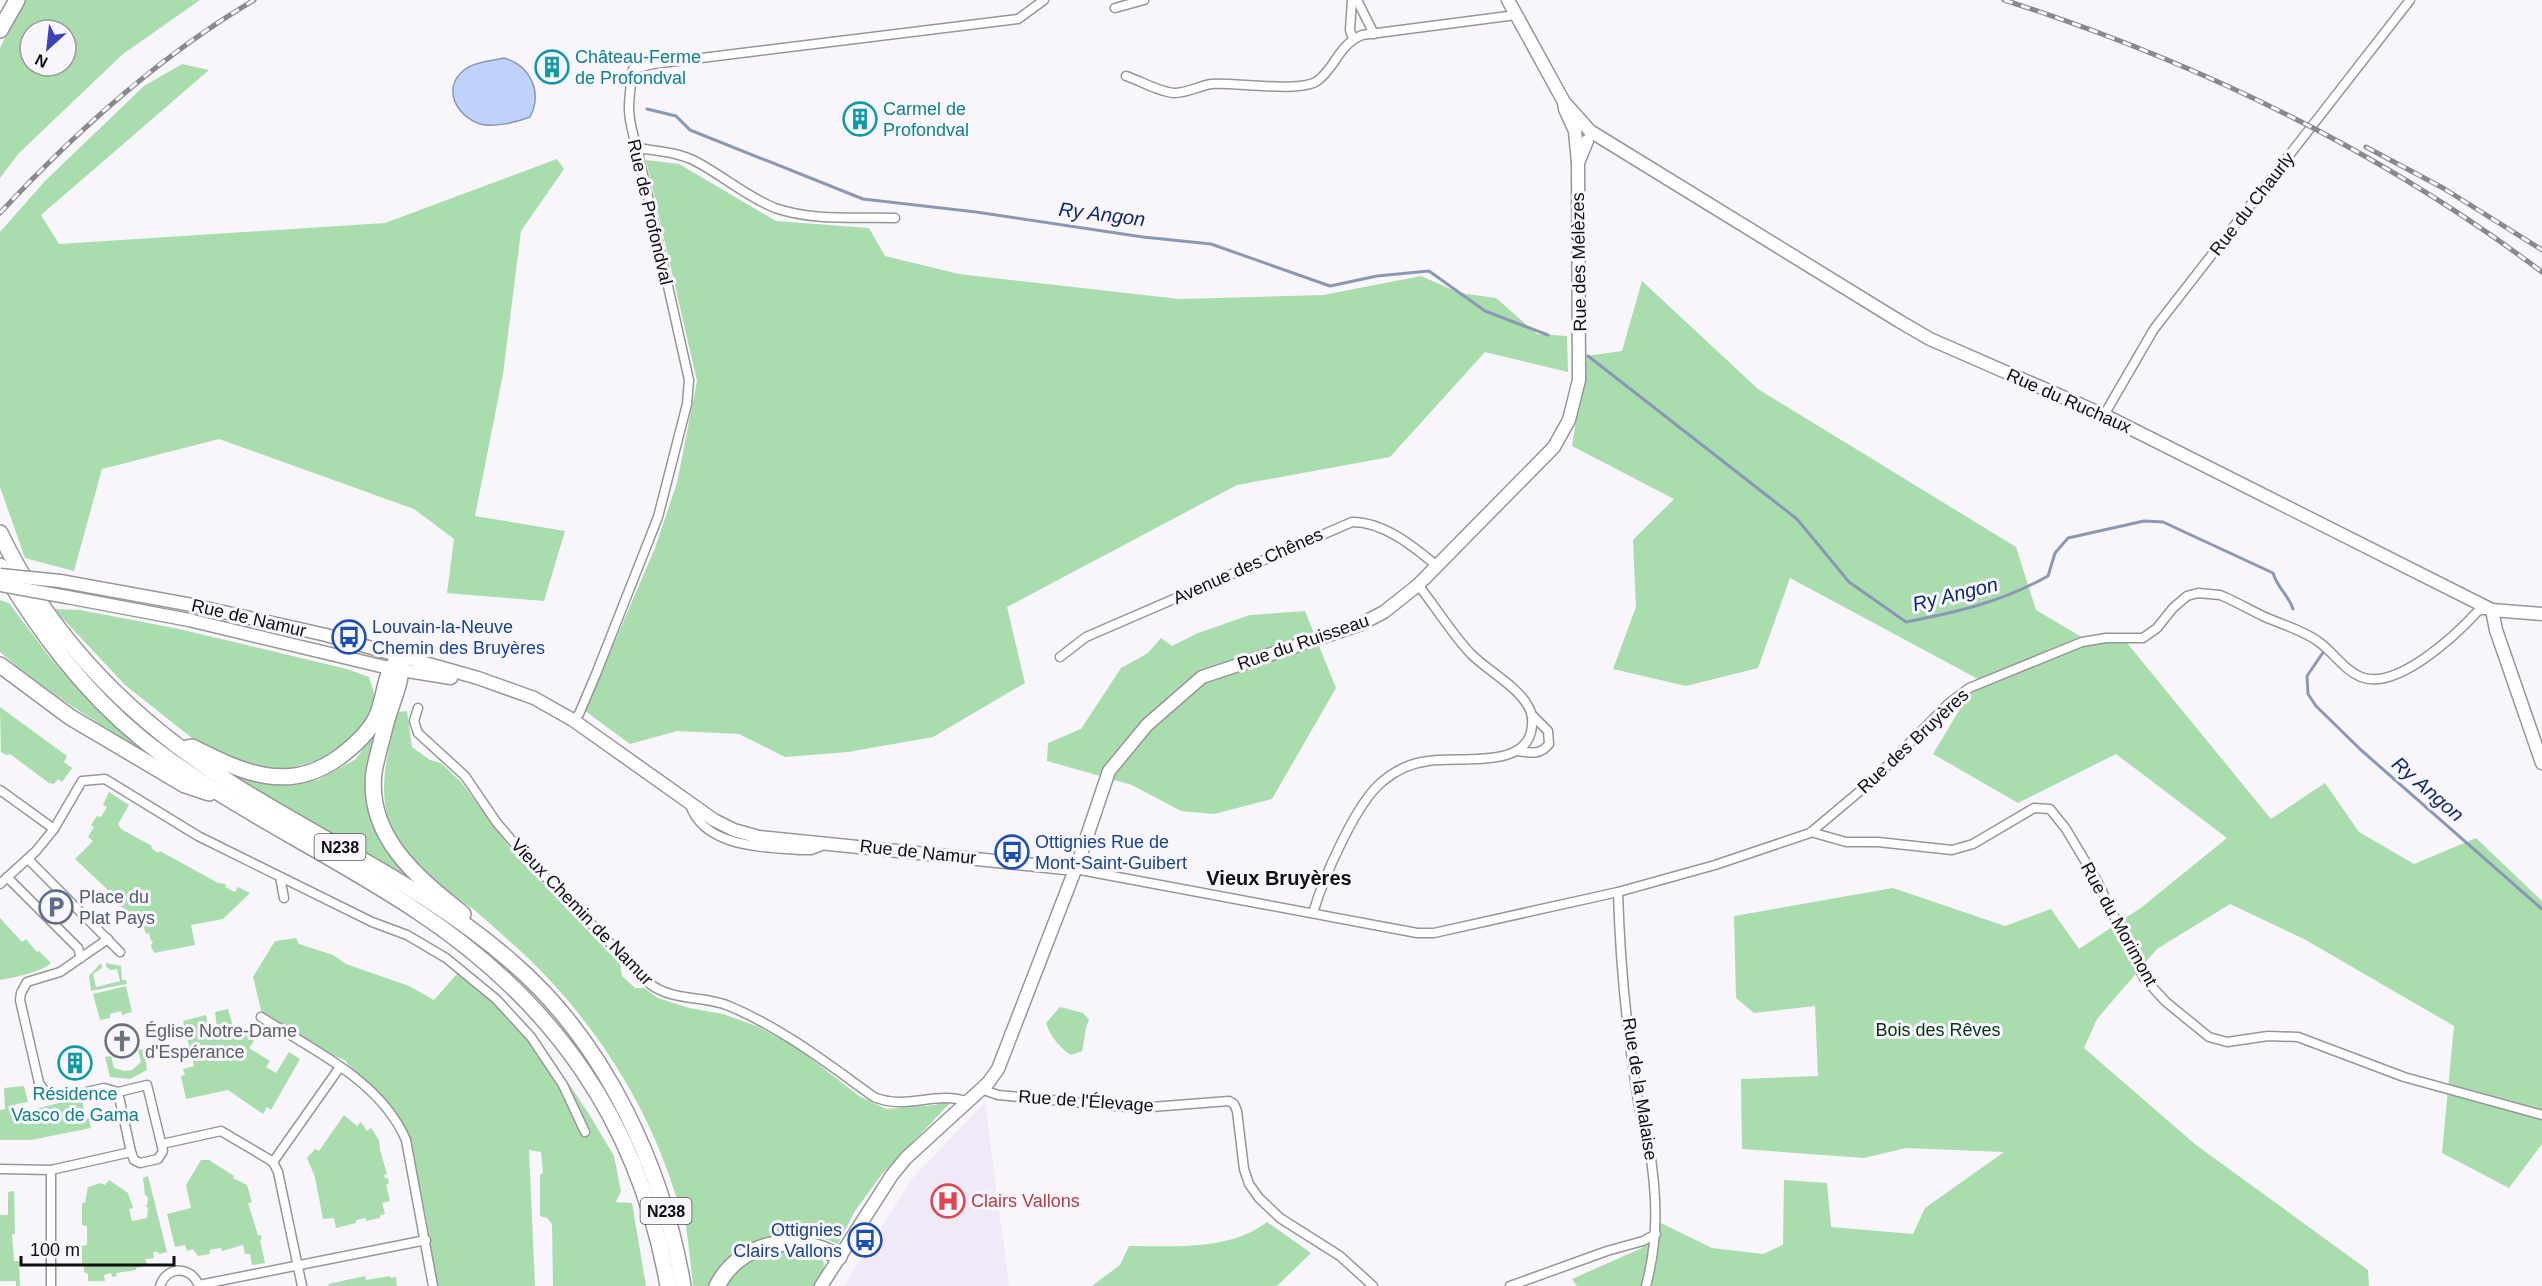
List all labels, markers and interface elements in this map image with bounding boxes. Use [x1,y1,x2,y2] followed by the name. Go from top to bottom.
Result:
[18,18,78,78] north arrow
[575,47,701,88] place label: Château-Ferme de Profondval
[534,49,570,85] building icon: Château-Ferme de Profondval
[32,51,50,71] text: N
[883,99,969,140] place label: Carmel de Profondval
[842,101,878,137] building icon: Carmel de Profondval
[623,137,677,287] street label: Rue de Profondval
[2206,149,2298,259] street label: Rue du Chaurly
[1568,192,1590,332] street label: Rue des Mélèzes
[1057,198,1147,230] water label: Ry Angon
[2004,365,2134,437] street label: Rue du Ruchaux
[1170,524,1326,608] street label: Avenue des Chênes
[1910,573,2000,615] water label: Ry Angon
[190,595,308,641] street label: Rue de Namur
[1234,610,1372,674] street label: Rue du Ruisseau
[372,617,545,658] place label: Louvain-la-Neuve Chemin des Bruyères
[331,619,367,655] bus stop icon: Louvain-la-Neuve Chemin des Bruyères
[1853,685,1973,797] street label: Rue des Bruyères
[2388,752,2468,826] water label: Ry Angon
[1035,832,1187,873] place label: Ottignies Rue de Mont-Saint-Guibert
[314,834,366,860] road number: N238
[994,834,1030,870] bus stop icon: Ottignies Rue de Mont-Saint-Guibert
[507,835,657,989] street label: Vieux Chemin de Namur
[859,836,977,868] street label: Rue de Namur
[2077,859,2161,989] street label: Rue du Morimont
[1206,867,1352,889] district label: Vieux Bruyères
[79,887,155,928] place label: Place du Plat Pays
[38,889,74,925] parking icon: Place du Plat Pays
[1619,1016,1661,1162] street label: Rue de la Malaise
[1875,1020,2001,1040] park label: Bois des Rêves
[145,1021,297,1062] place label: Église Notre-Dame d'Espérance
[104,1023,140,1059] church icon: Église Notre-Dame d'Espérance
[57,1045,93,1081] building icon: Résidence Vasco de Gama
[11,1084,140,1125] place label: Résidence Vasco de Gama
[1018,1086,1154,1116] street label: Rue de l'Élevage
[930,1183,966,1219] hospital icon: Clairs Vallons
[971,1191,1080,1211] place label: Clairs Vallons
[640,1198,692,1224] road number: N238
[733,1220,842,1261] place label: Ottignies Clairs Vallons
[847,1222,883,1258] bus stop icon: Ottignies Clairs Vallons
[21,1229,174,1267] scale bar
[30,1240,80,1260] text: 100 m

